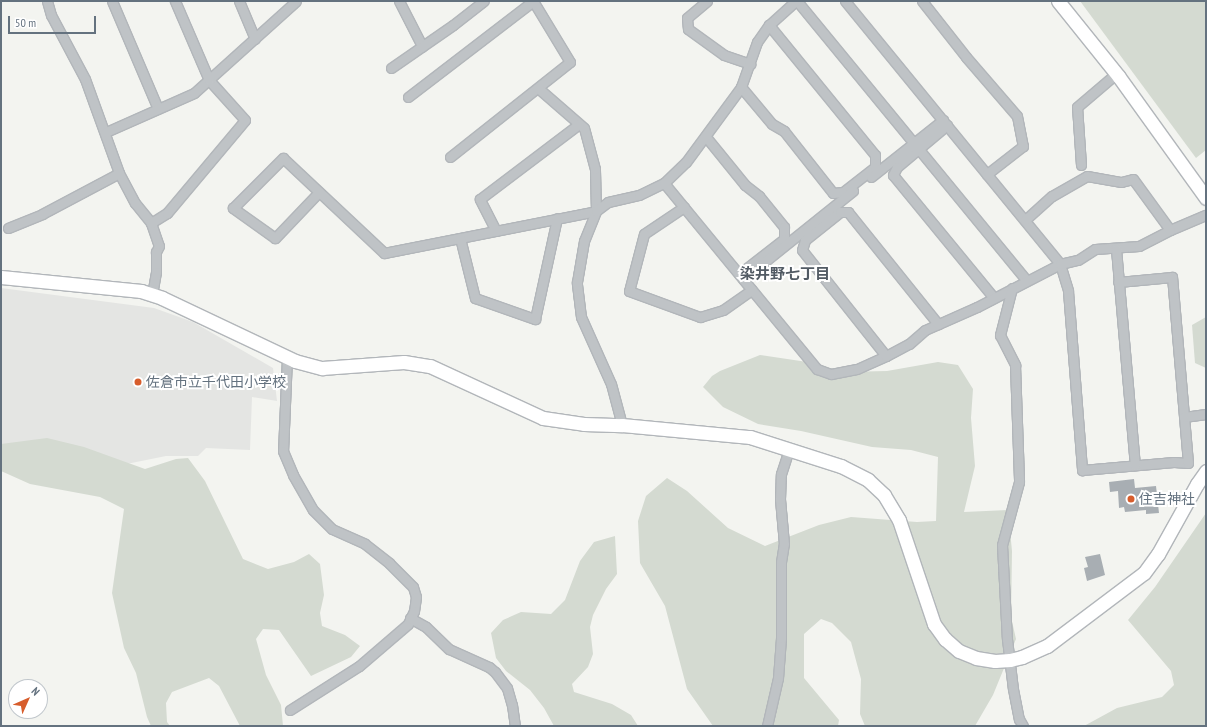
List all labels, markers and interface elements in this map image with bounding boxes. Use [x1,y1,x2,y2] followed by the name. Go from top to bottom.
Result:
[10,8,98,34] scale bar
[15,15,36,30] text: 50 m
[740,265,830,283] district label: 染井野七丁目
[146,374,286,390] place label: 佐倉市立千代田小学校
[133,377,143,387] marker: 佐倉市立千代田小学校
[1139,491,1195,507] place label: 住吉神社
[1126,494,1136,504] marker: 住吉神社
[8,679,48,719] north arrow
[29,684,43,698] text: N

